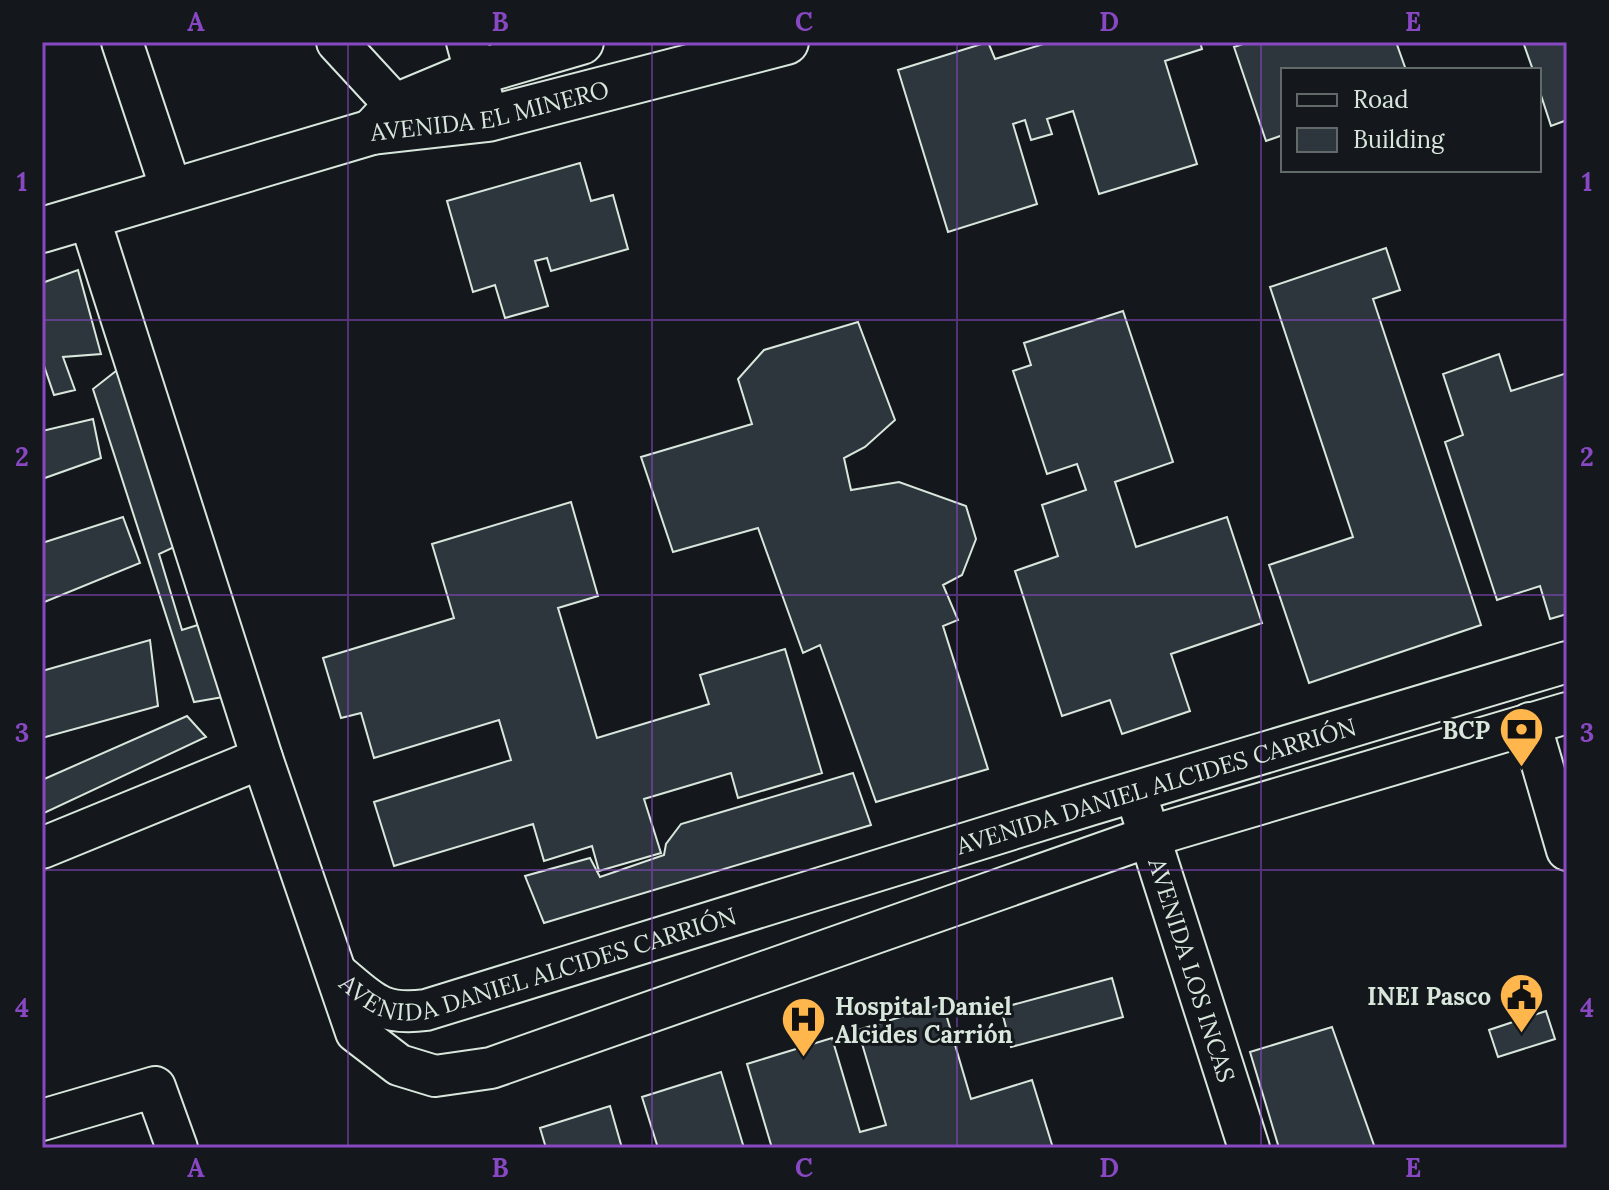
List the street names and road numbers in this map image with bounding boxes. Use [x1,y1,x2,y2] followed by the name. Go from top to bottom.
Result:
[368,73,612,148] street label: AVENIDA EL MINERO
[951,711,1360,861] street label: AVENIDA DANIEL ALCIDES CARRIÓN
[1141,853,1242,1086] street label: AVENIDA LOS INCAS
[333,900,740,1027] street label: AVENIDA DANIEL ALCIDES CARRIÓN

